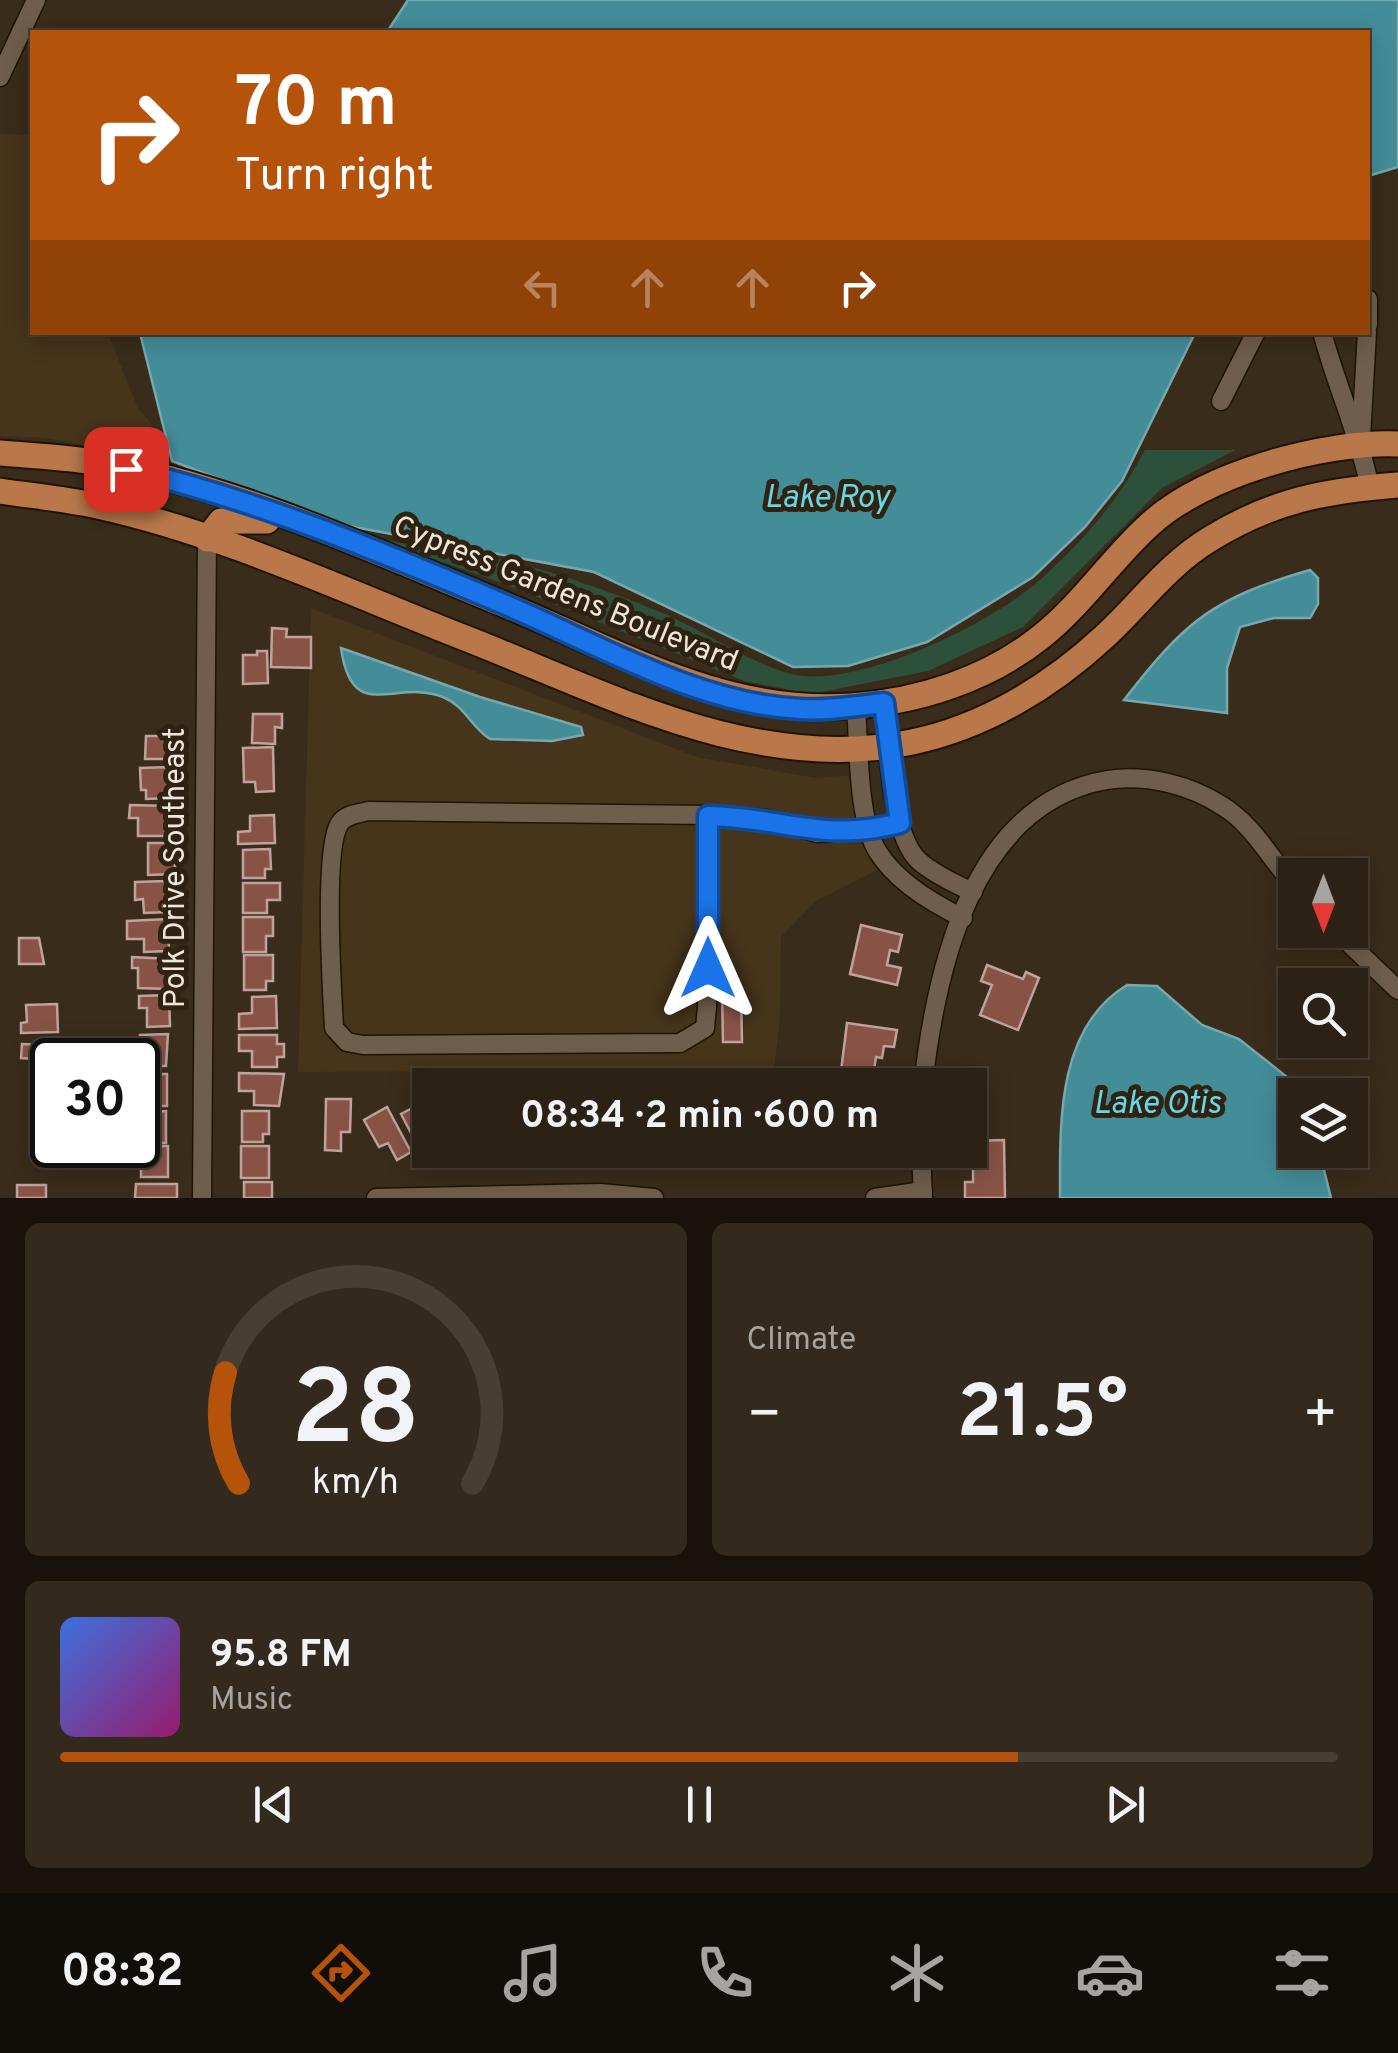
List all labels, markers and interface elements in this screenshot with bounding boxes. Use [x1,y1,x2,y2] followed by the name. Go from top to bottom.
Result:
[235,62,398,151] text: 70 m
[70,70,200,200] icon: right
[235,149,434,206] text: Turn right
[515,260,570,315] icon: left
[620,260,675,315] icon: ahead
[725,260,780,315] icon: ahead
[830,260,885,315] icon: right
[84,427,169,512] pin
[99,442,154,497] icon: arrive
[765,479,892,519] water label: Lake Roy
[387,509,743,681] street label: Cypress Gardens Boulevard
[158,728,195,1008] street label: Polk Drive Southeast
[1278,858,1368,948] north arrow
[1278,858,1368,1168] map controls
[656,916,760,1020] position arrow
[1278,968,1368,1058] button: search
[30,1038,160,1168] speed limit sign: 30
[1278,1078,1368,1168] button: layers
[1093,1085,1221,1125] water label: Lake Otis
[520,1093,879,1142] text: 08:34 · 2 min · 600 m
[747,1321,856,1361] text: Climate
[291,1349,420,1481] text: 28
[957,1369,1128,1464] text: 21.5°
[747,1382,782,1452] text: −
[1303,1382,1338,1452] text: +
[312,1461,399,1507] text: km/h
[210,1632,352,1681] text: 95.8 FM
[210,1681,293,1721] text: Music
[246,1777,301,1832] icon: previous
[672,1777,727,1832] icon: pause
[1098,1777,1153,1832] icon: next
[306,1938,376,2008] icon: directions
[498,1938,568,2008] icon: music
[690,1938,760,2008] icon: phone
[882,1938,952,2008] icon: climate
[1075,1938,1145,2008] icon: car
[1267,1938,1337,2008] icon: filters
[61,1945,184,2002] text: 08:32

